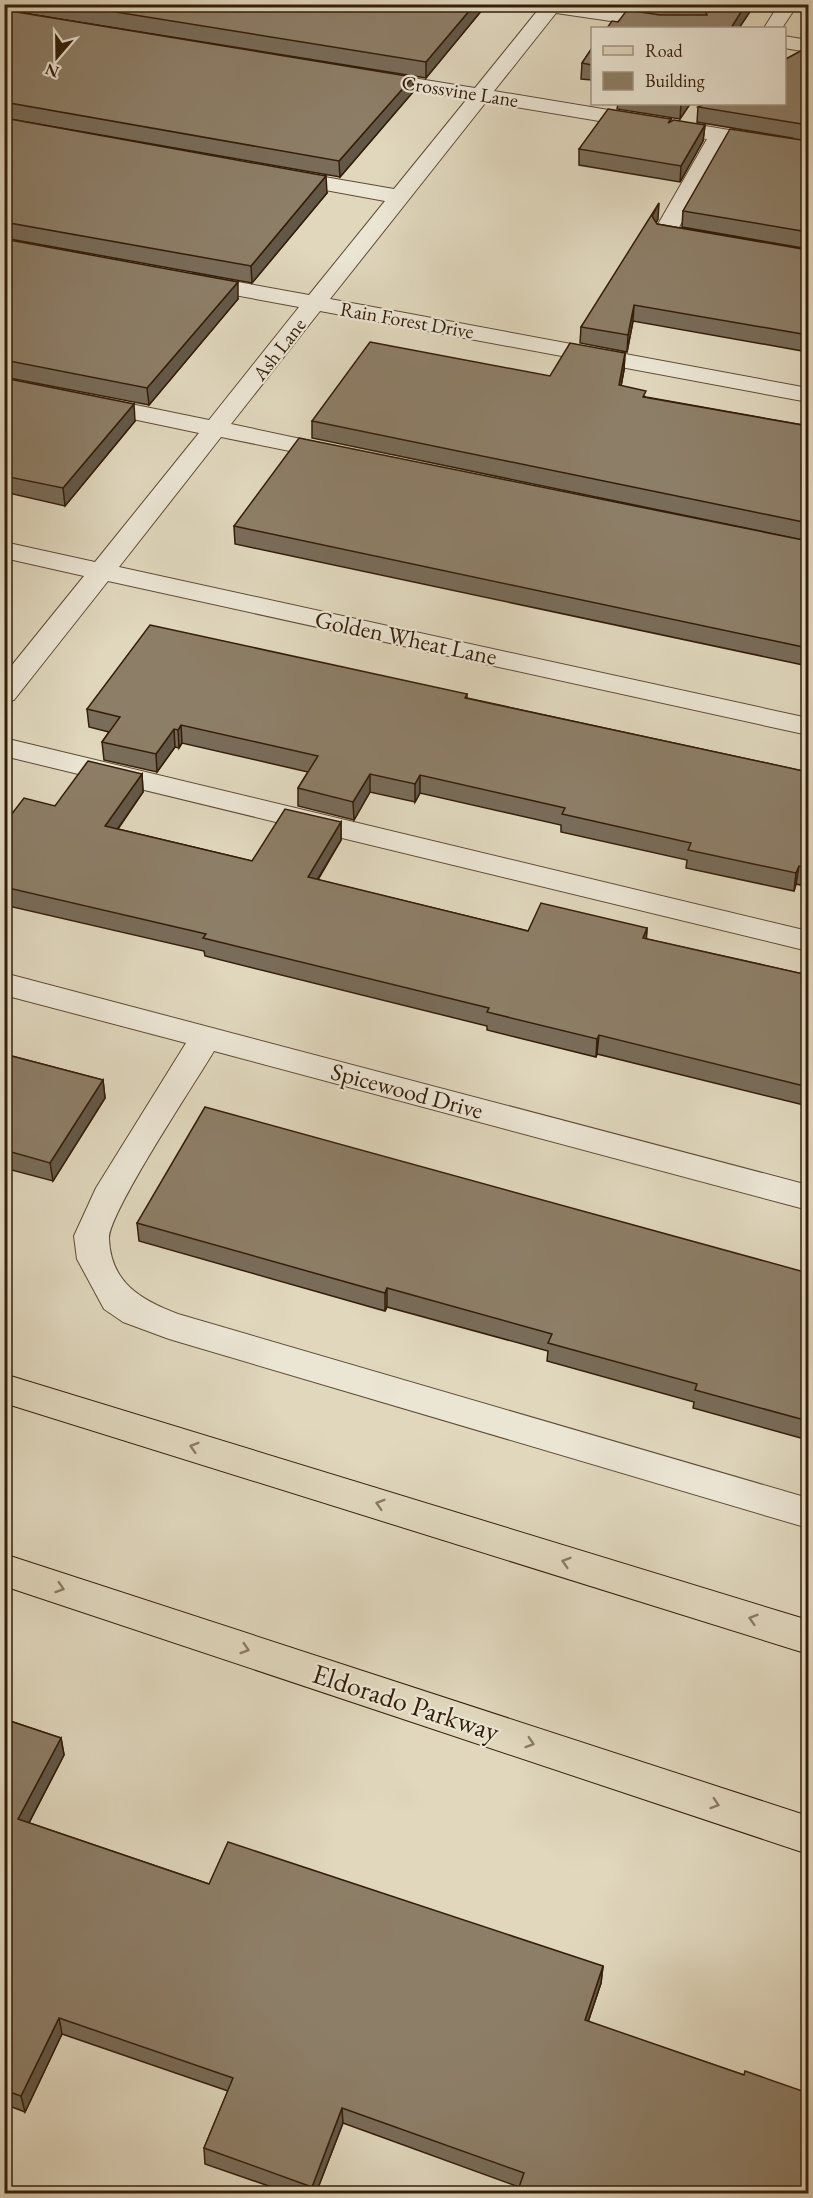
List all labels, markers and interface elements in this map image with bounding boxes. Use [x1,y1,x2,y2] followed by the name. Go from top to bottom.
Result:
[27,27,87,87] north arrow
[591,27,786,105] legend
[645,39,684,62] text: Road
[42,59,62,83] text: N
[400,69,520,113] street label: Crossvine Lane
[645,69,705,92] text: Building
[338,295,476,345] street label: Rain Forest Drive
[246,312,312,386] street label: Ash Lane
[312,603,500,672] street label: Golden Wheat Lane
[328,1055,486,1126] street label: Spicewood Drive
[189,1442,200,1454] one-way arrow
[375,1499,386,1511] one-way arrow
[561,1557,572,1569] one-way arrow
[54,1581,65,1594] one-way arrow
[748,1614,759,1626] one-way arrow
[239,1642,250,1655] one-way arrow
[308,1655,505,1749] street label: Eldorado Parkway
[524,1736,535,1748] one-way arrow
[710,1797,720,1809] one-way arrow

